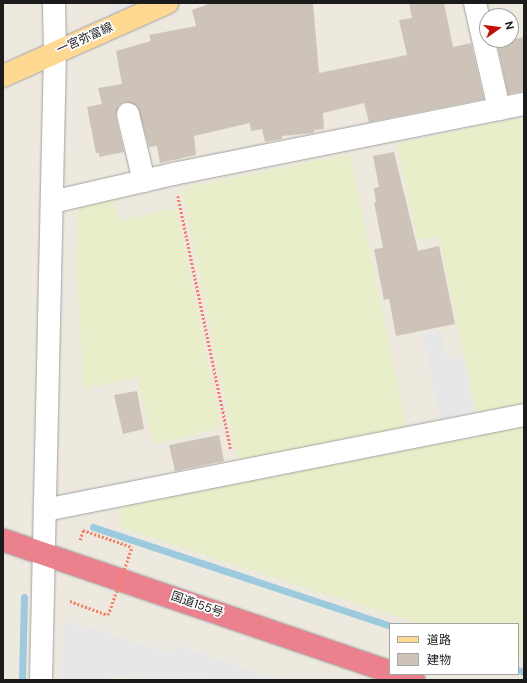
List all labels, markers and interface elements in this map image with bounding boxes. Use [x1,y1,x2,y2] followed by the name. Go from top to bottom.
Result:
[479,8,519,48] north arrow
[55,20,115,58] street label: 一宮弥富線
[502,20,517,31] text: N
[169,589,225,621] street label: 国道155号
[389,623,519,675] legend
[427,632,451,648] text: 道路
[427,652,451,668] text: 建物

